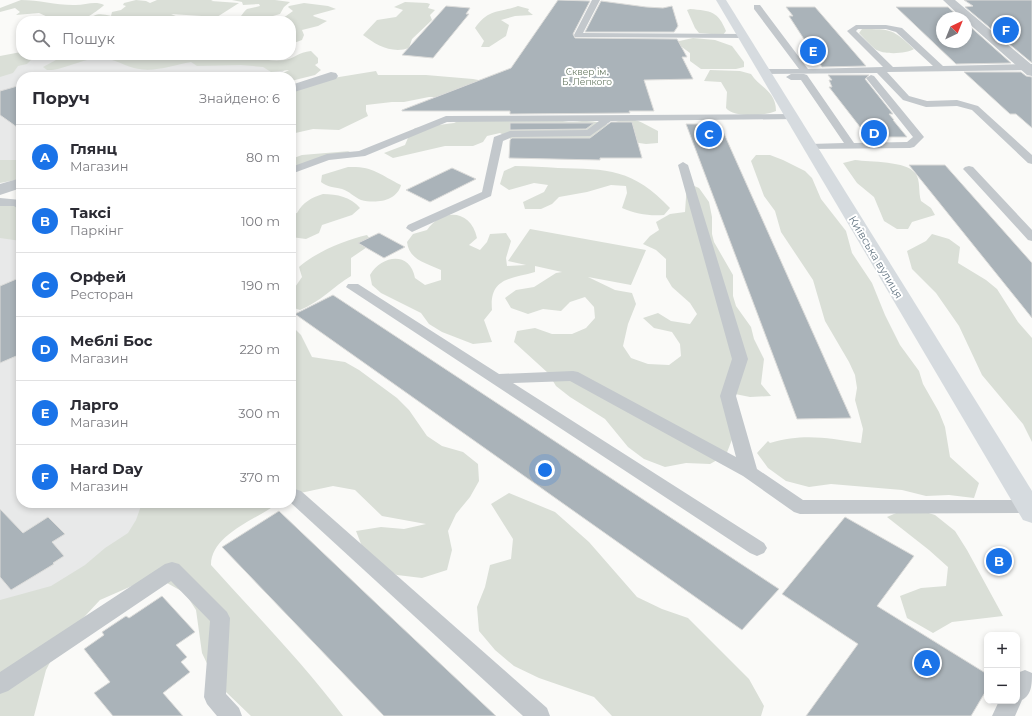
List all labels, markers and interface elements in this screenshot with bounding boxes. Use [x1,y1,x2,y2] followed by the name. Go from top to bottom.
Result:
[936,12,972,48] north arrow
[993,15,1019,45] pin: F
[16,16,296,60] search box
[30,27,52,49] icon: search
[62,29,115,48] text: Пошук
[800,36,826,66] pin: E
[562,66,612,87] park label: Сквер ім. Б. Лепкого
[32,88,90,108] text: Поруч
[199,90,280,106] text: Знайдено: 6
[861,118,887,148] pin: D
[696,119,722,149] pin: C
[70,139,117,158] text: Глянц
[40,149,50,165] text: A
[246,149,280,165] text: 80 m
[70,158,129,174] text: Магазин
[70,203,111,222] text: Таксі
[40,213,50,229] text: B
[241,213,280,229] text: 100 m
[846,213,906,301] street label: Київська вулиця
[70,222,123,238] text: Паркінг
[70,267,126,286] text: Орфей
[40,277,50,293] text: C
[242,277,280,293] text: 190 m
[70,286,134,302] text: Ресторан
[70,331,153,350] text: Меблі Бос
[40,341,50,357] text: D
[239,341,280,357] text: 220 m
[70,350,129,366] text: Магазин
[70,395,119,414] text: Ларго
[41,405,49,421] text: E
[238,405,280,421] text: 300 m
[70,414,129,430] text: Магазин
[70,459,143,478] text: Hard Day
[535,460,555,480] your location
[41,469,49,485] text: F
[240,469,280,485] text: 370 m
[70,478,129,494] text: Магазин
[986,546,1012,576] pin: B
[984,632,1020,704] map controls
[984,632,1020,668] button: +
[914,648,940,678] pin: A
[984,668,1020,704] button: −

